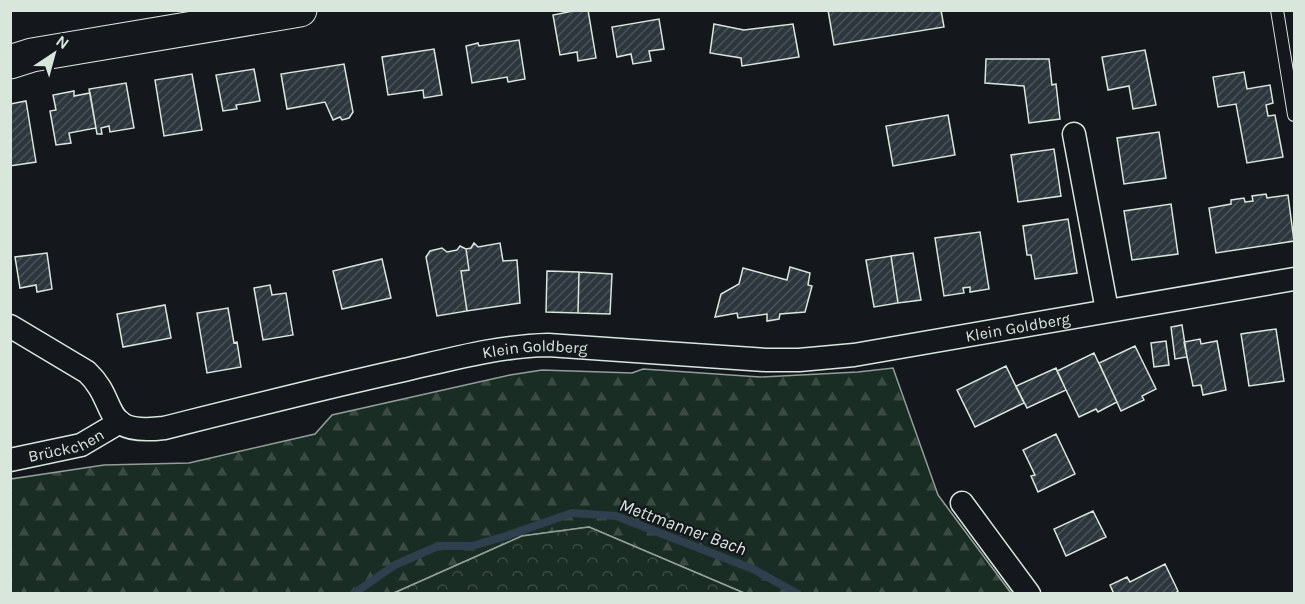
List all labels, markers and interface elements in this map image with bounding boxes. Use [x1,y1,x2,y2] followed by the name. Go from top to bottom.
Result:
[24,24,84,84] north arrow
[52,31,73,53] text: N
[964,308,1071,345] street label: Klein Goldberg
[481,335,588,362] street label: Klein Goldberg
[26,424,107,465] street label: Brückchen
[616,494,750,560] water label: Mettmanner Bach

